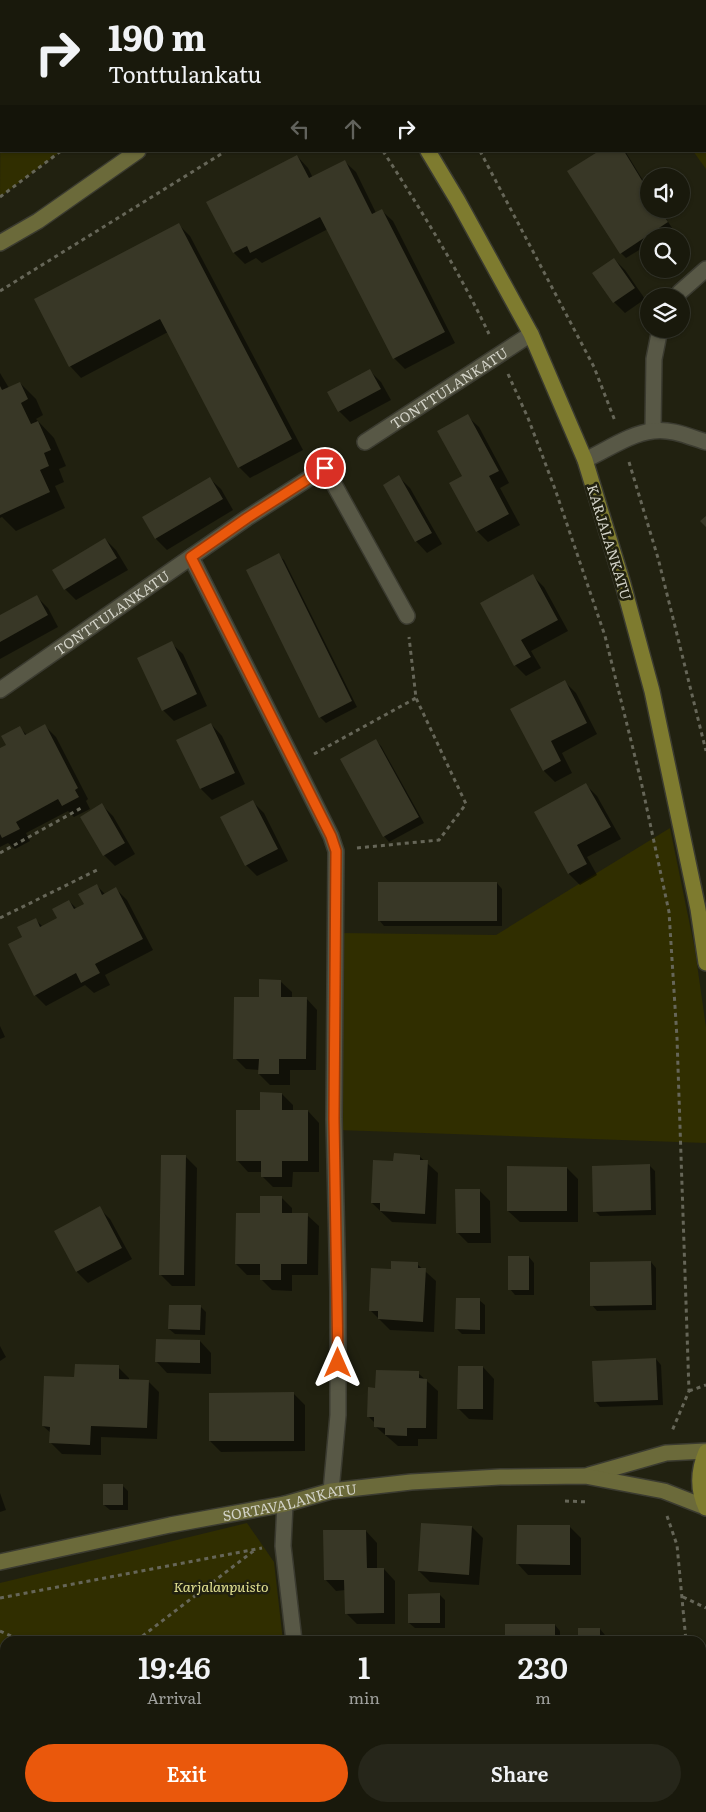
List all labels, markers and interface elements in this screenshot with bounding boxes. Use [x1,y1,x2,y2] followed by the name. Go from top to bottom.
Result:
[108,10,206,62] text: 190 m
[25,20,90,85] icon: right
[108,57,262,90] text: Tonttulankatu
[286,115,314,143] icon: left
[339,115,367,143] icon: ahead
[392,115,420,143] icon: right
[640,168,690,338] map controls
[640,168,690,218] button: sound
[640,228,690,278] button: search
[640,288,690,338] button: layers
[386,342,512,433] street label: TONTTULANKATU
[304,447,346,489] pin
[311,454,339,482] icon: arrive
[583,482,637,602] street label: KARJALANKATU
[50,565,173,660] street label: TONTTULANKATU
[311,1336,363,1388] position arrow
[221,1478,358,1525] street label: SORTAVALANKATU
[173,1576,269,1596] park label: Karjalanpuisto
[138,1644,211,1688] text: 19:46
[358,1644,370,1688] text: 1
[518,1644,568,1688] text: 230
[147,1685,202,1709] text: Arrival
[349,1685,380,1709] text: min
[535,1685,551,1709] text: m
[25,1744,348,1802] button: Exit
[358,1744,681,1802] button: Share

